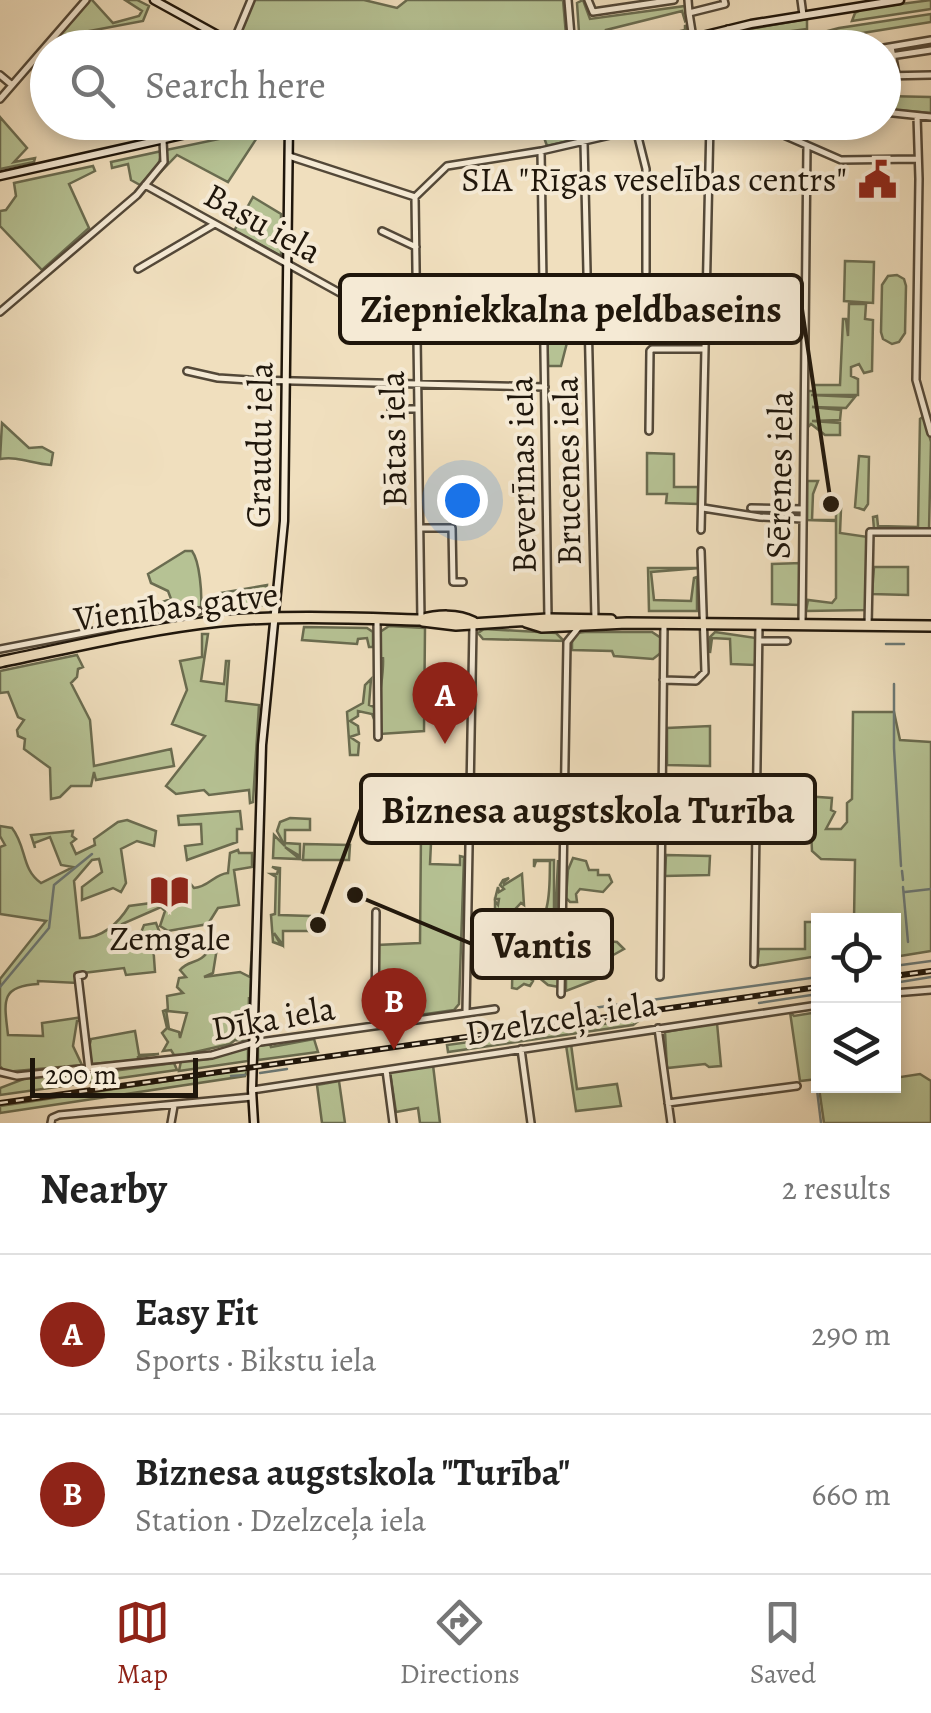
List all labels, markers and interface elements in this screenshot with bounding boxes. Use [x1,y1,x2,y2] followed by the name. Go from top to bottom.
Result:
[30,30,901,140] search box
[65,58,120,113] icon: search
[145,59,326,111] text: Search here
[461,155,847,203] place label: SIA "Rīgas veselības centrs"
[856,158,898,200] public building icon: SIA "Rīgas veselības centrs"
[196,171,331,275] street label: Basu iela
[340,275,802,343] callout: Ziepniekkalna peldbaseins
[360,283,782,335] text: Ziepniekkalna peldbaseins
[234,361,284,528] street label: Graudu iela
[368,370,418,508] street label: Bātas iela
[496,375,548,574] street label: Beverīnas iela
[541,375,593,566] street label: Brucenes iela
[754,390,804,560] street label: Sērenes iela
[437,475,488,526] your location
[70,570,281,642] street label: Vienības gatve
[412,662,478,744] pin: A
[361,775,815,843] callout: Biznesa augstskola Turība
[381,784,796,836] text: Biznesa augstskola Turība
[149,870,191,912] library icon: Zemgale
[472,910,612,978] callout: Vantis
[811,913,901,1093] map controls
[811,913,901,1003] button: locate
[109,914,231,962] place label: Zemgale
[491,919,592,971] text: Vantis
[362,968,426,1050] pin: B
[462,979,661,1057] street label: Dzelzceļa iela
[207,983,339,1052] street label: Dīķa iela
[811,1003,901,1093] button: layers
[30,1053,198,1098] scale bar
[45,1056,117,1094] text: 200 m
[40,1160,167,1217] text: Nearby
[782,1166,891,1210] text: 2 results
[135,1286,258,1338] text: Easy Fit
[62,1312,83,1356] text: A
[811,1312,891,1356] text: 290 m
[135,1338,376,1382] text: Sports · Bikstu iela
[135,1446,570,1498] text: Biznesa augstskola "Turība"
[62,1472,83,1516] text: B
[811,1472,891,1516] text: 660 m
[135,1498,426,1542] text: Station · Dzelzceļa iela
[115,1595,170,1693] tab: Map
[400,1595,520,1693] tab: Directions
[750,1595,816,1693] tab: Saved

